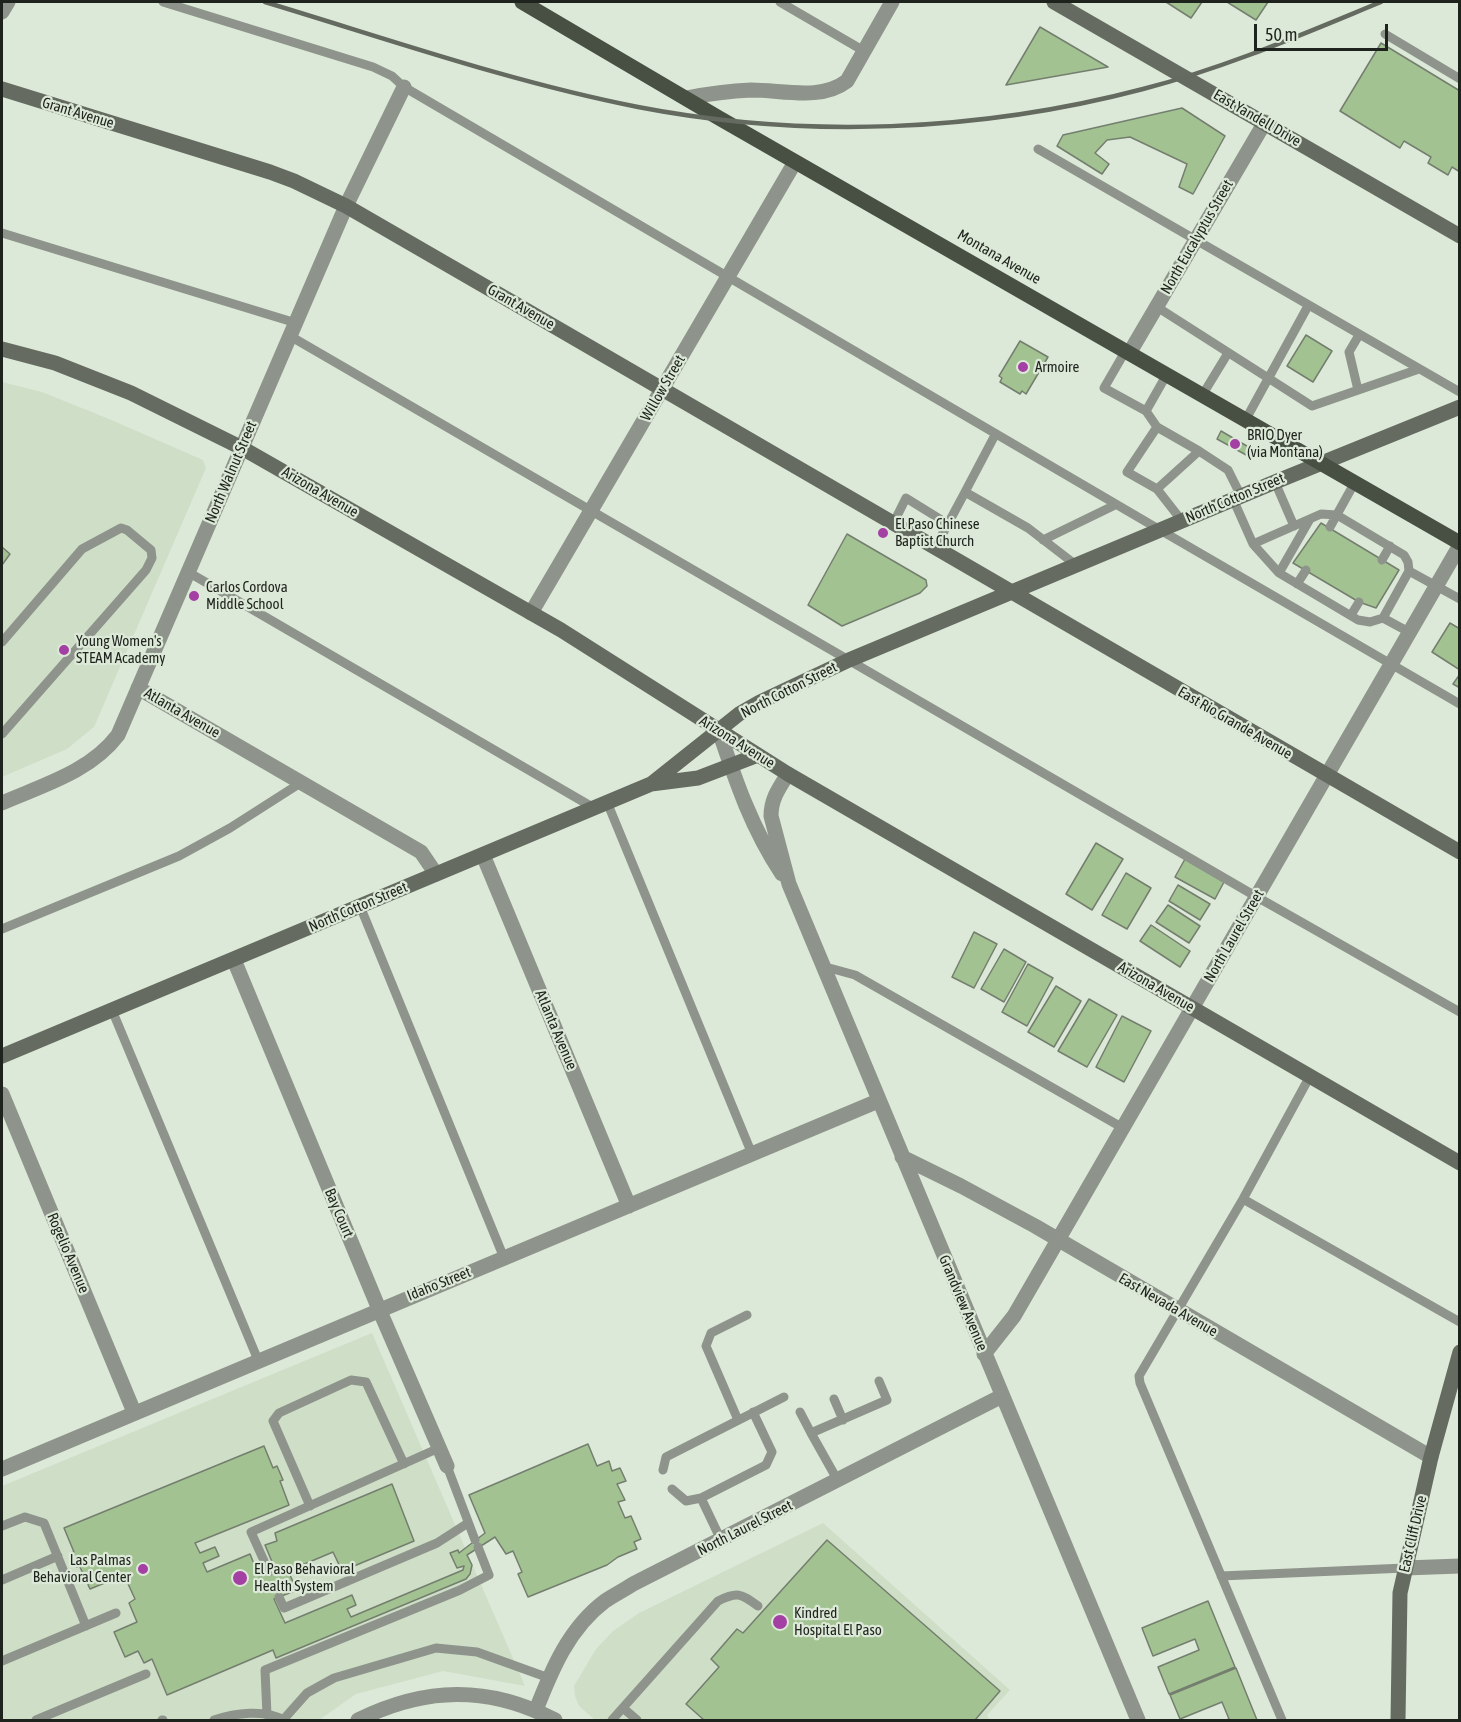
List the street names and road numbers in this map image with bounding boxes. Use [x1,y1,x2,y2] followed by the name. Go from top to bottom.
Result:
[1210,86,1304,150] street label: East Yandell Drive
[40,94,116,132] street label: Grant Avenue
[1157,177,1237,297] street label: North Eucalyptus Street
[954,226,1044,288] street label: Montana Avenue
[484,281,558,333] street label: Grant Avenue
[637,352,689,424] street label: Willow Street
[201,418,261,526] street label: North Walnut Street
[279,463,361,521] street label: Arizona Avenue
[1183,469,1287,527] street label: North Cotton Street
[738,658,840,722] street label: North Cotton Street
[1175,683,1295,763] street label: East Rio Grande Avenue
[141,684,223,742] street label: Atlanta Avenue
[696,712,778,772] street label: Arizona Avenue
[306,878,410,936] street label: North Cotton Street
[1200,886,1268,986] street label: North Laurel Street
[1115,958,1197,1016] street label: Arizona Avenue
[531,987,581,1073] street label: Atlanta Avenue
[321,1186,357,1240] street label: Bay Court
[43,1210,93,1296] street label: Rogelio Avenue
[935,1252,991,1354] street label: Grandview Avenue
[404,1263,474,1305] street label: Idaho Street
[1115,1269,1221,1341] street label: East Nevada Avenue
[1395,1494,1431,1574] street label: East Cliff Drive
[695,1496,795,1560] street label: North Laurel Street

